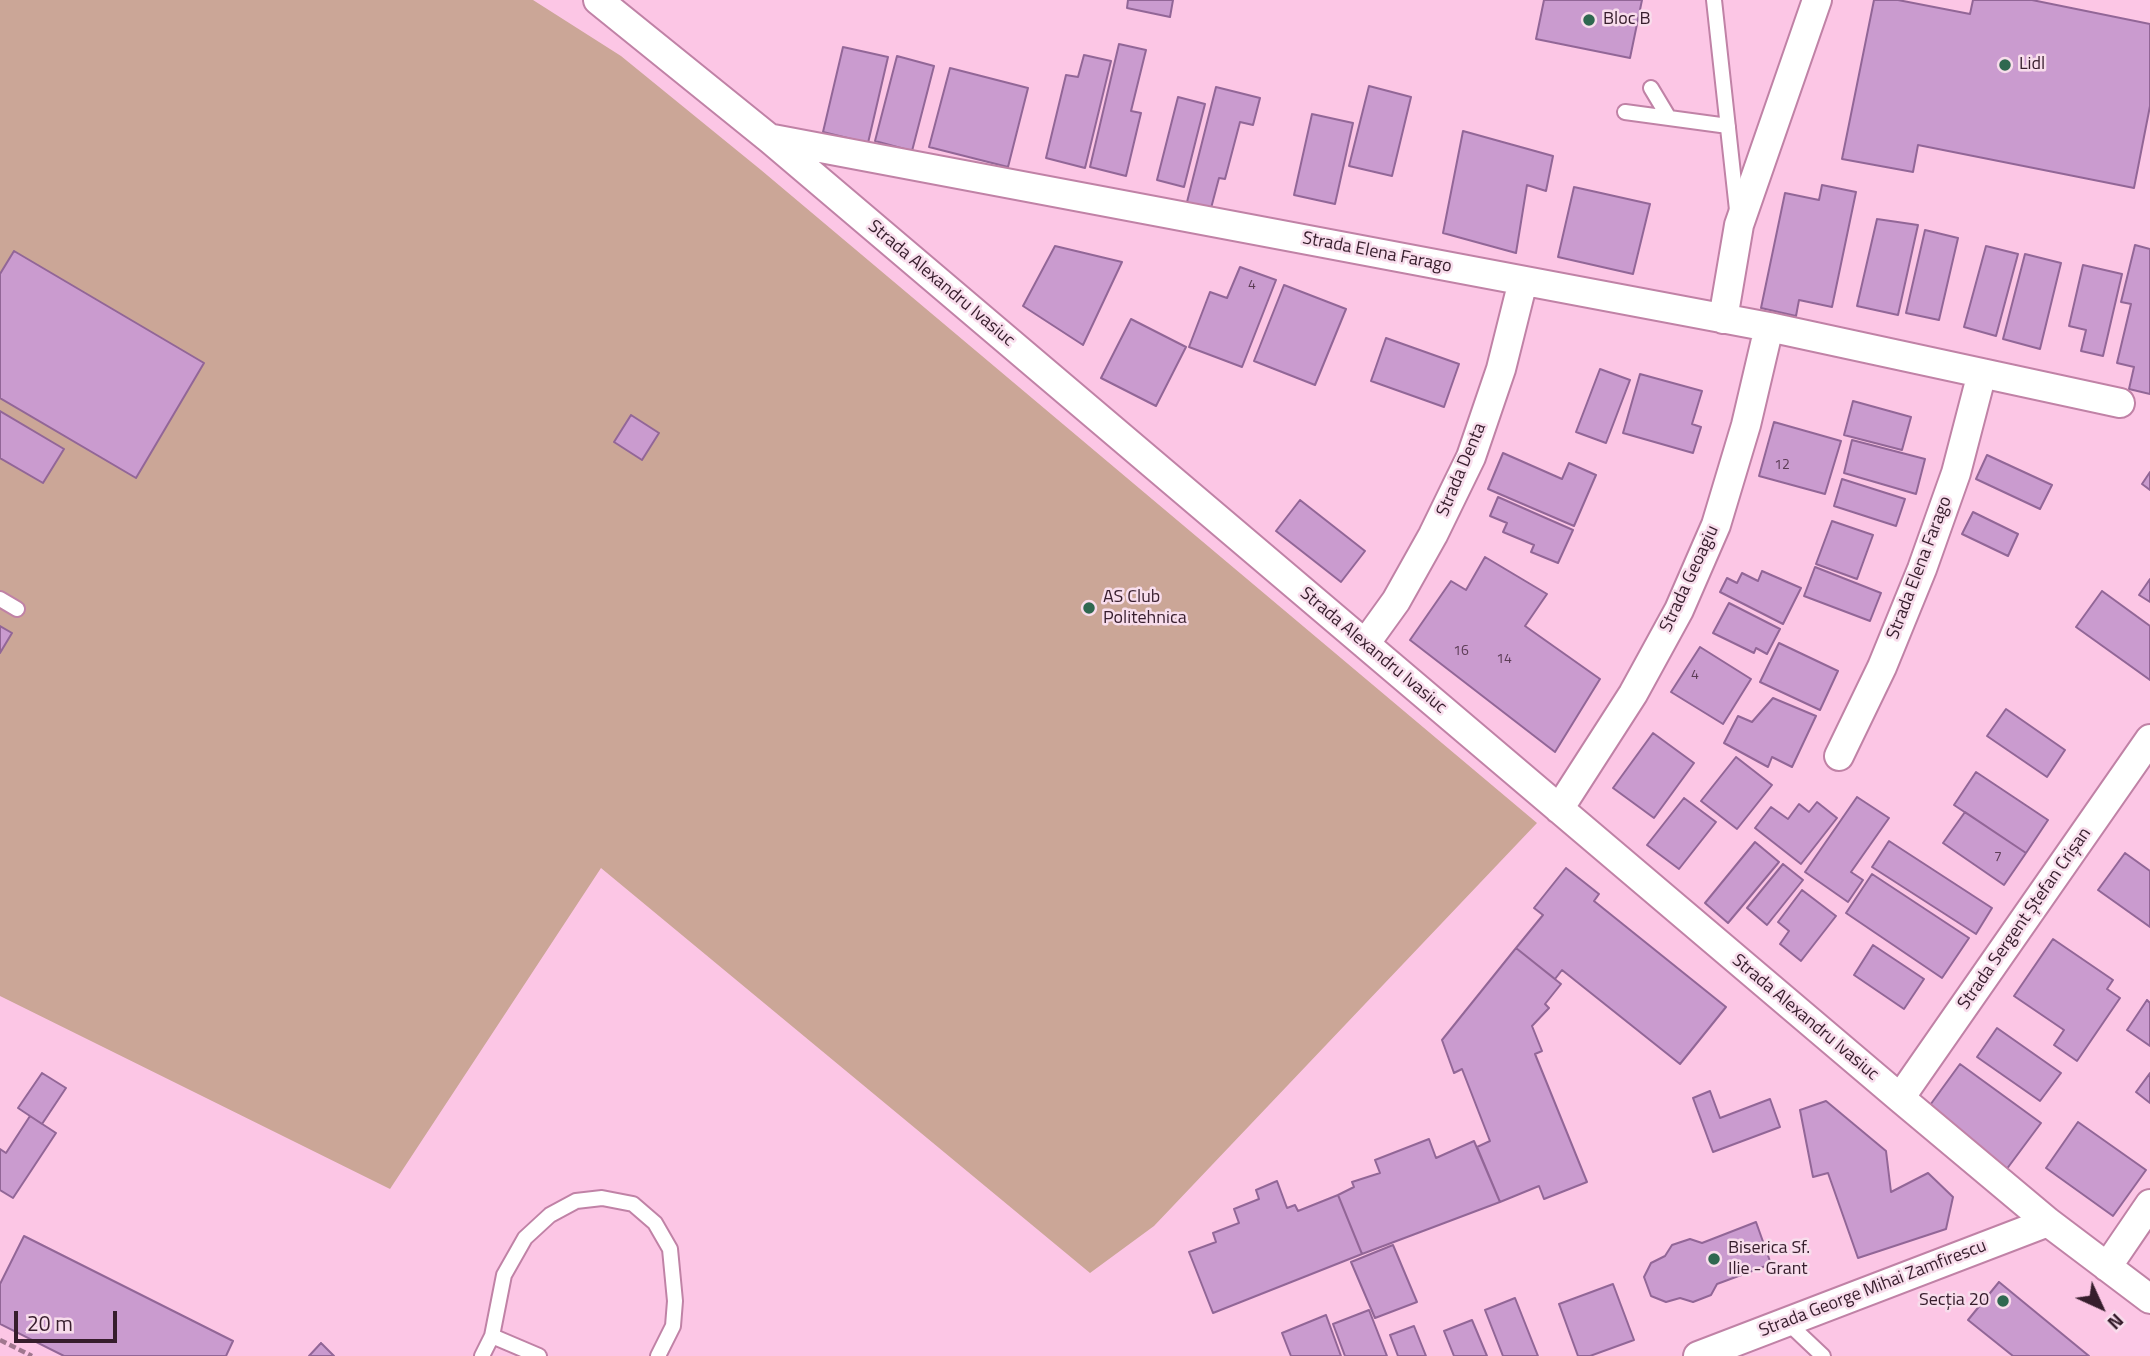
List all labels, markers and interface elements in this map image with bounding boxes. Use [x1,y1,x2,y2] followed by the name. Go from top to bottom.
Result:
[1603,9,1651,31] place label: Bloc B
[1581,12,1597,28] marker: Bloc B
[2019,54,2045,76] place label: Lidl
[1997,57,2013,73] marker: Lidl
[863,216,1019,352] street label: Strada Alexandru Ivasiuc
[1301,228,1453,278] street label: Strada Elena Farago
[1248,278,1256,294] house number: 4
[1433,420,1491,520] street label: Strada Denta
[1774,458,1790,474] house number: 12
[1883,493,1957,643] street label: Strada Elena Farago
[1656,522,1724,636] street label: Strada Geoagiu
[1295,583,1451,719] street label: Strada Alexandru Ivasiuc
[1103,587,1187,630] place label: AS Club Politehnica
[1081,600,1097,616] marker: AS Club Politehnica
[1453,644,1469,660] house number: 16
[1496,652,1512,668] house number: 14
[1691,668,1699,684] house number: 4
[1954,824,2096,1014] street label: Strada Sergent Ștefan Crișan
[1994,850,2002,866] house number: 7
[1727,950,1883,1086] street label: Strada Alexandru Ivasiuc
[1756,1236,1990,1342] street label: Strada George Mihai Zamfirescu
[1728,1238,1810,1280] place label: Biserica Sf. Ilie - Grant
[1706,1251,1722,1267] marker: Biserica Sf. Ilie - Grant
[2066,1272,2136,1342] north arrow
[1919,1290,1989,1312] place label: Secția 20
[1995,1293,2011,1309] marker: Secția 20
[18,1296,121,1340] scale bar
[27,1307,73,1339] text: 20 m
[2101,1307,2131,1337] text: N

